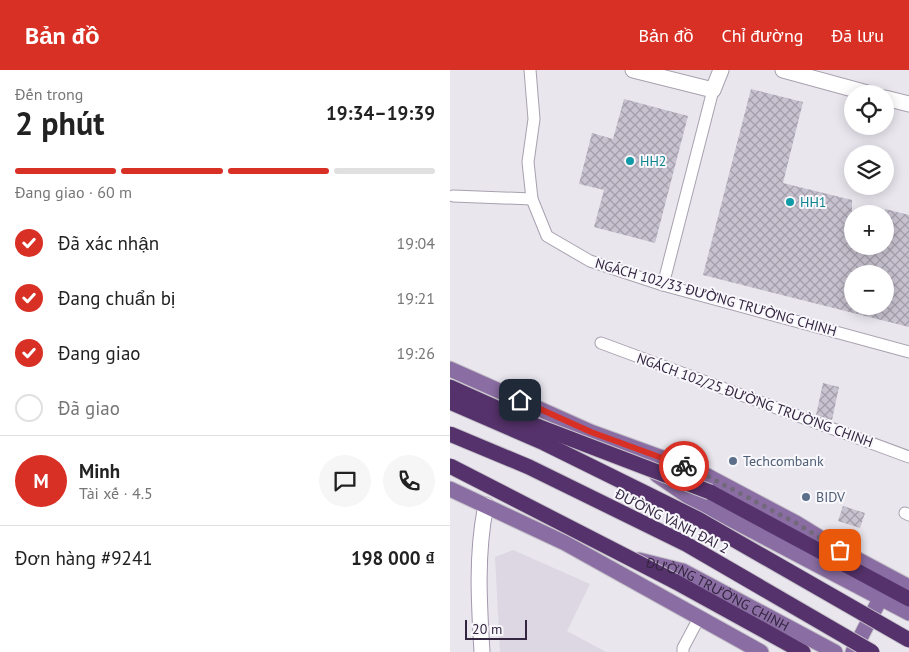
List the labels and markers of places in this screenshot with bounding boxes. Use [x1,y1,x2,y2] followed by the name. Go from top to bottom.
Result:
[640,152,666,170] place label: HH2
[624,155,636,167] marker: HH2
[800,193,826,211] place label: HH1
[784,196,796,208] marker: HH1
[499,379,541,421] pin
[743,452,824,470] place label: Techcombank
[727,455,739,467] marker: Techcombank
[816,488,845,506] place label: BIDV
[800,491,812,503] marker: BIDV
[819,529,861,571] pin

